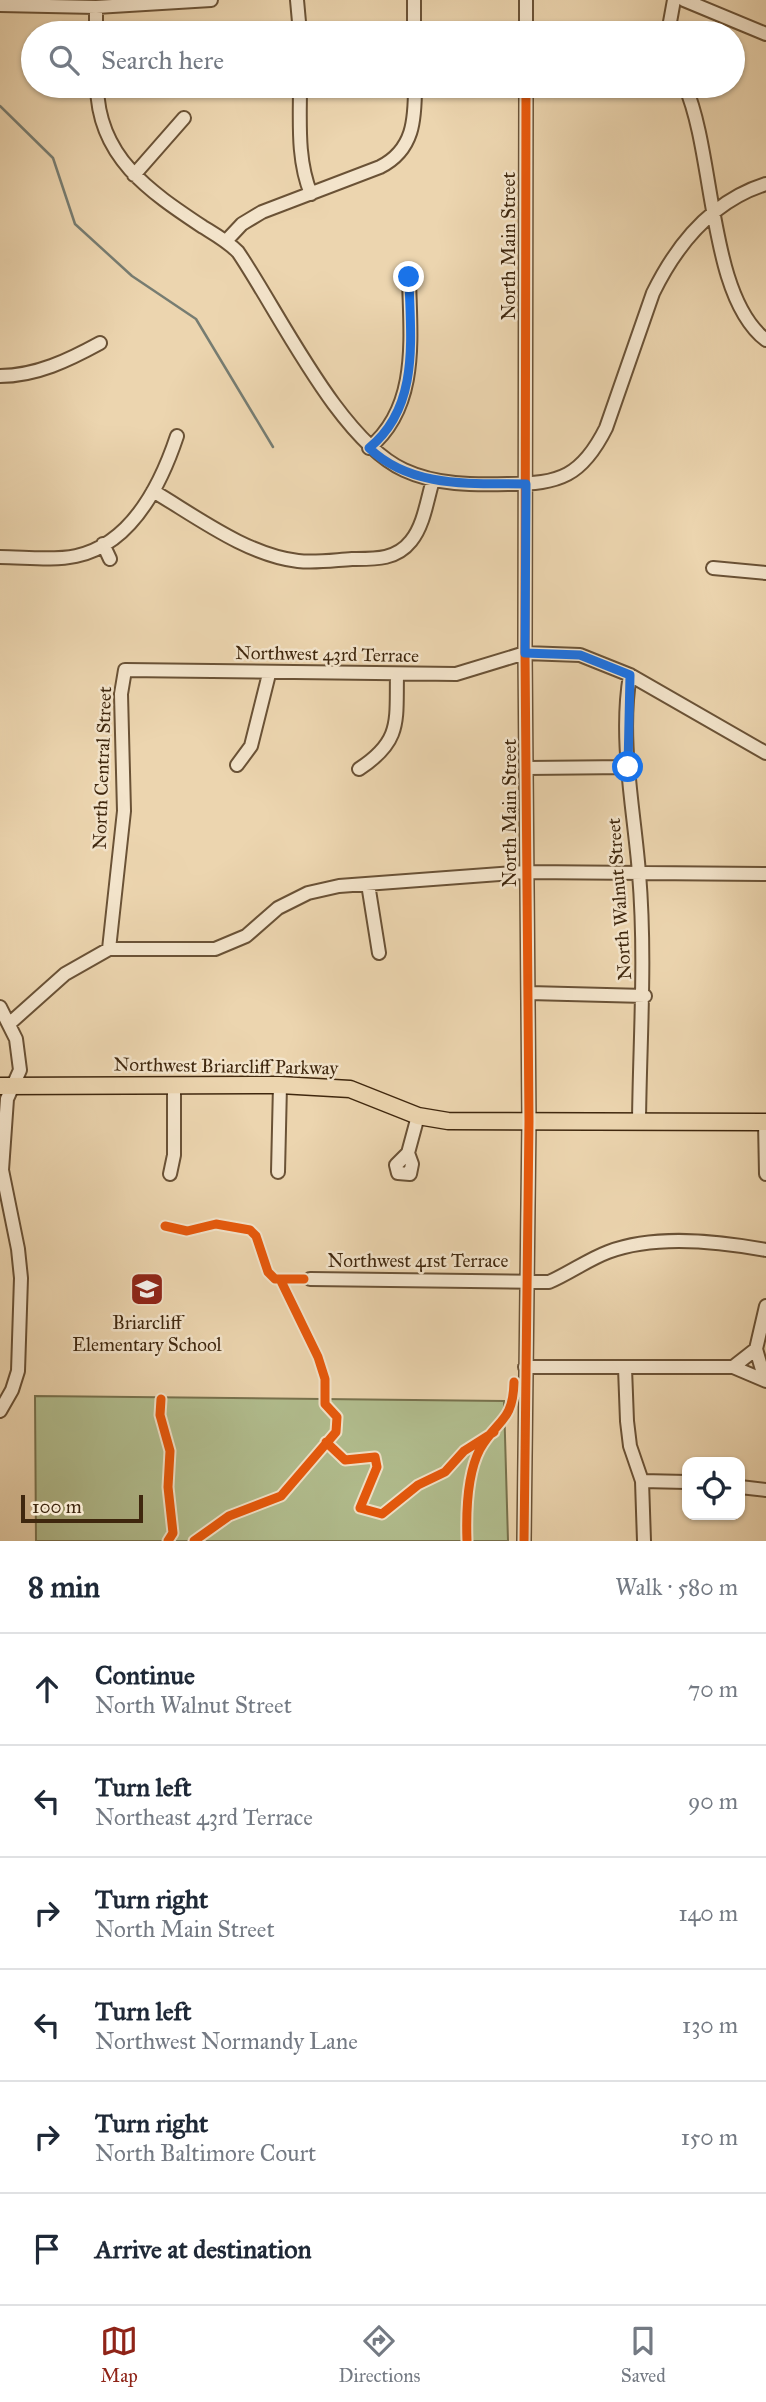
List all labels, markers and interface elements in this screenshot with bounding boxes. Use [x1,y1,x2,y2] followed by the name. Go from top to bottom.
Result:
[21,21,745,98] search box
[45,41,83,79] icon: search
[101,44,224,76] text: Search here
[497,172,520,320] street label: North Main Street
[393,261,424,292] route end
[235,641,419,667] street label: Northwest 43rd Terrace
[88,686,116,850] street label: North Central Street
[498,739,521,887] street label: North Main Street
[612,751,643,782] route start
[602,817,636,981] street label: North Walnut Street
[113,1053,340,1079] street label: Northwest Briarcliff Parkway
[327,1249,509,1272] street label: Northwest 41st Terrace
[128,1270,166,1308] school or university icon: Briarcliff Elementary School
[72,1311,223,1356] place label: Briarcliff Elementary School
[682,1457,745,1520] map controls
[682,1457,745,1520] button: locate
[21,1492,144,1524] scale bar
[32,1495,82,1518] text: 100 m
[28,1569,100,1605] text: 8 min
[615,1573,738,1601] text: Walk · 580 m
[95,1659,195,1691] text: Continue
[28,1670,66,1708] icon: ahead
[688,1675,738,1703] text: 70 m
[95,1691,292,1719] text: North Walnut Street
[95,1771,191,1803] text: Turn left
[28,1782,66,1820] icon: left
[688,1787,738,1815] text: 90 m
[95,1803,313,1831] text: Northeast 43rd Terrace
[95,1883,208,1915] text: Turn right
[28,1894,66,1932] icon: right
[678,1899,738,1927] text: 140 m
[95,1915,275,1943] text: North Main Street
[95,1995,191,2027] text: Turn left
[28,2006,66,2044] icon: left
[682,2011,738,2039] text: 130 m
[95,2027,358,2055] text: Northwest Normandy Lane
[95,2107,208,2139] text: Turn right
[28,2118,66,2156] icon: right
[681,2123,738,2151] text: 150 m
[95,2139,316,2167] text: North Baltimore Court
[28,2230,66,2268] icon: arrive
[95,2233,312,2265] text: Arrive at destination
[100,2322,138,2387] tab: Map
[338,2322,420,2387] tab: Directions
[621,2322,666,2387] tab: Saved

